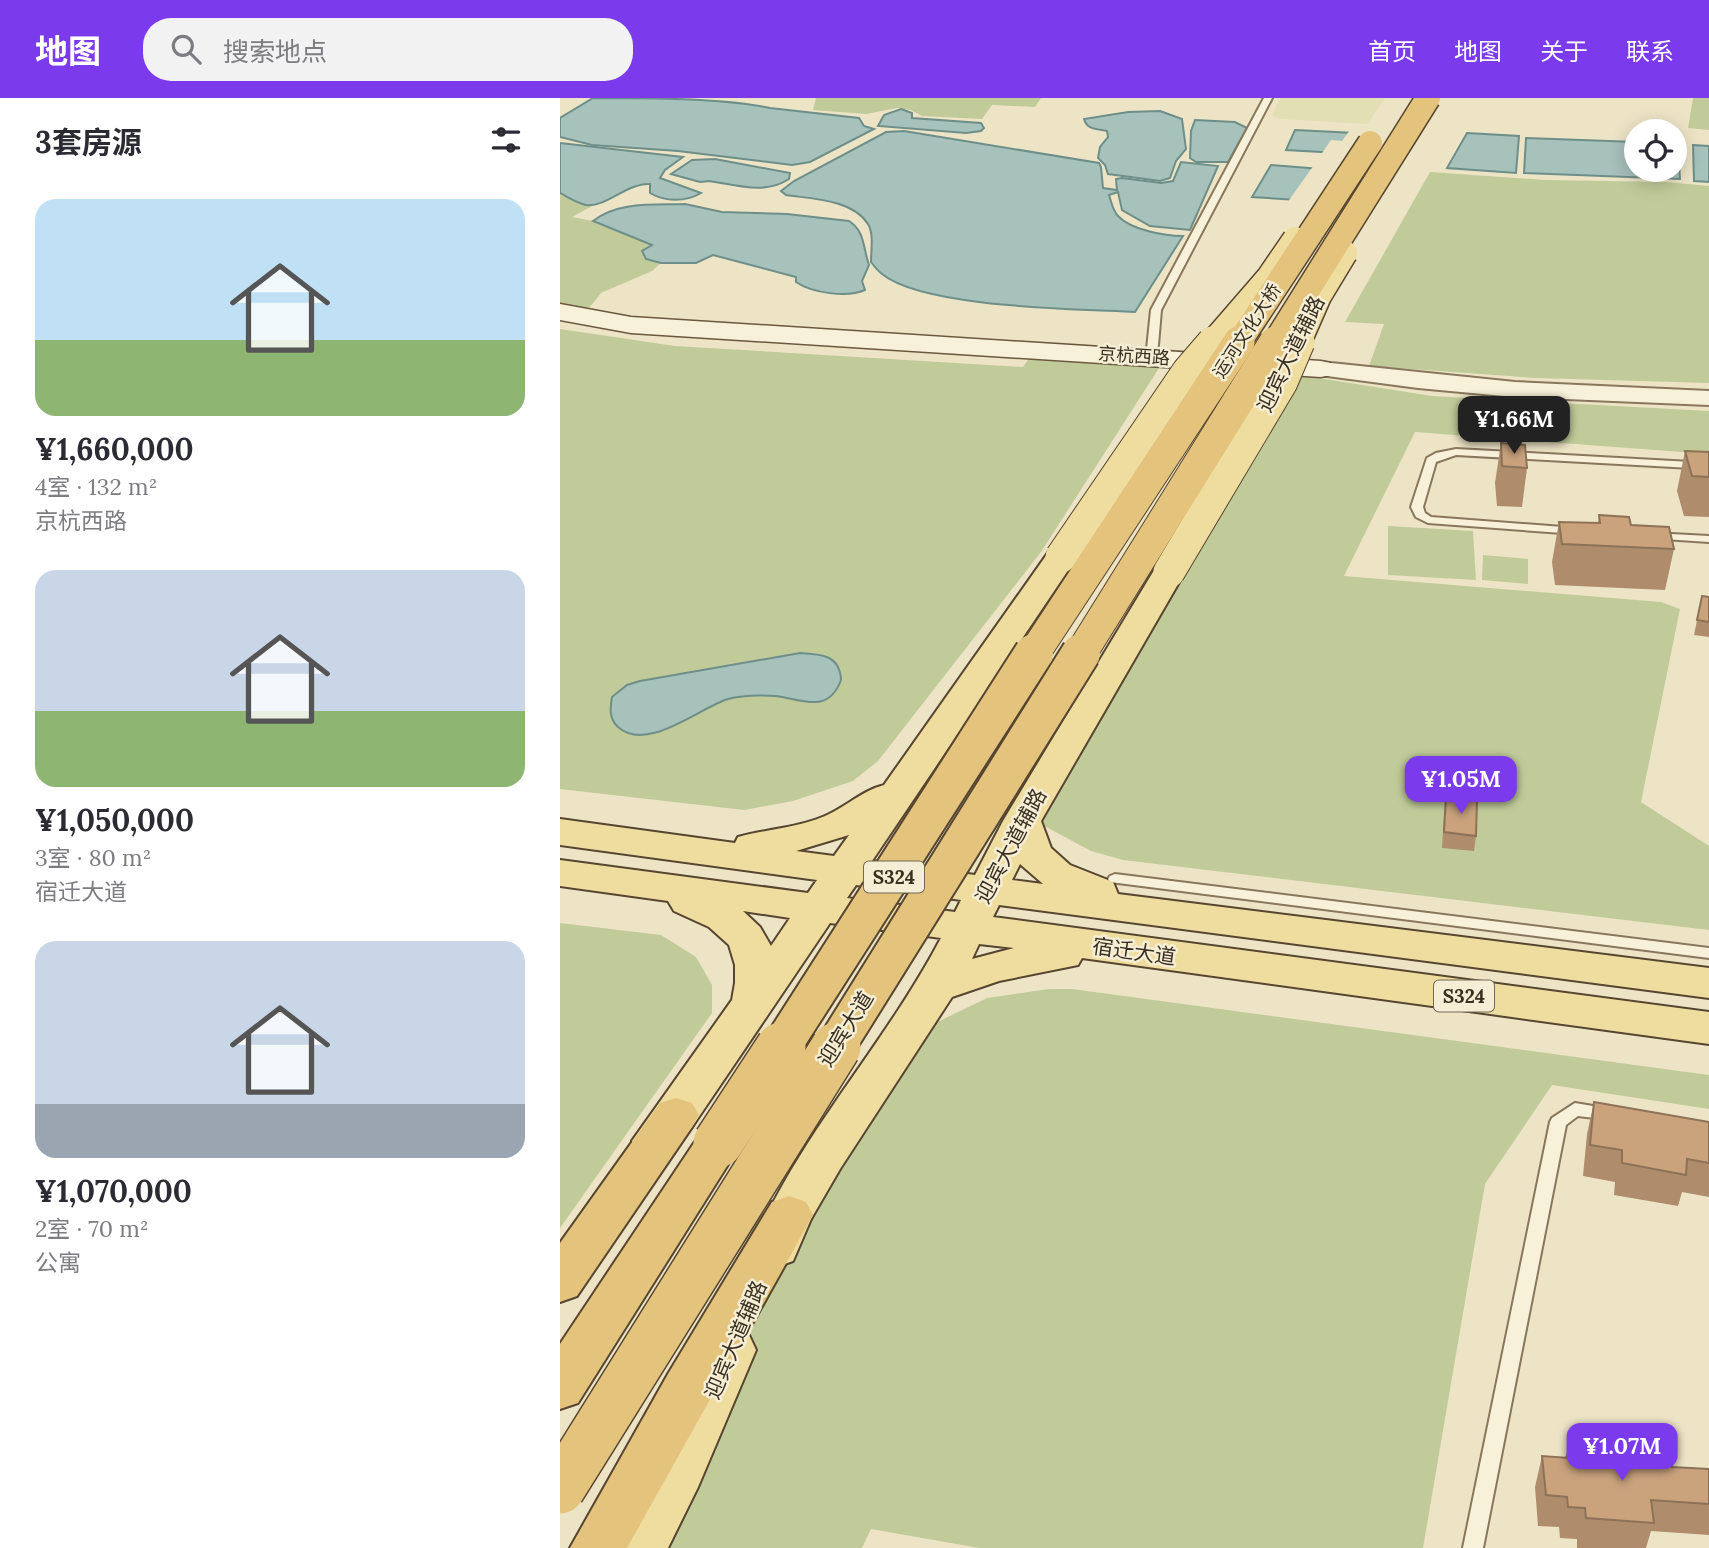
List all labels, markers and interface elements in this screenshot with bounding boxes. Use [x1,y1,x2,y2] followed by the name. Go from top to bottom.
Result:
[143,18,633,81] search box
[35,30,101,72] text: 地图
[167,30,205,68] icon: search
[223,35,327,68] text: 搜索地点
[1368,36,1416,67] text: 首页
[1454,36,1502,67] text: 地图
[1540,36,1588,67] text: 关于
[1626,36,1674,67] text: 联系
[1624,119,1687,182] map controls
[1624,119,1687,182] button: locate
[487,121,525,159] icon: filters
[35,123,142,161] text: 3套房源
[217,245,343,371] icon: home
[1208,279,1286,382] street label: 运河文化大桥
[1251,291,1330,416] street label: 迎宾大道辅路
[1097,342,1171,369] street label: 京杭西路
[1457,396,1571,456] pin: ¥1.66M
[1474,404,1554,433] text: ¥1.66M
[35,430,194,468] text: ¥1,660,000
[35,472,157,501] text: 4室 · 132 m²
[35,506,127,535] text: 京杭西路
[217,616,343,742] icon: home
[1404,756,1518,816] pin: ¥1.05M
[1421,764,1501,793] text: ¥1.05M
[969,784,1052,908] street label: 迎宾大道辅路
[35,801,194,839] text: ¥1,050,000
[35,843,151,872] text: 3室 · 80 m²
[864,862,924,892] road number: S324
[35,877,127,906] text: 宿迁大道
[1091,932,1178,971] street label: 宿迁大道
[1434,980,1494,1012] road number: S324
[812,986,879,1072] street label: 迎宾大道
[217,987,343,1113] icon: home
[35,1172,192,1210] text: ¥1,070,000
[35,1214,149,1243] text: 2室 · 70 m²
[35,1248,81,1277] text: 公寓
[698,1277,773,1403] street label: 迎宾大道辅路
[1565,1424,1679,1483] pin: ¥1.07M
[1583,1431,1661,1460] text: ¥1.07M

